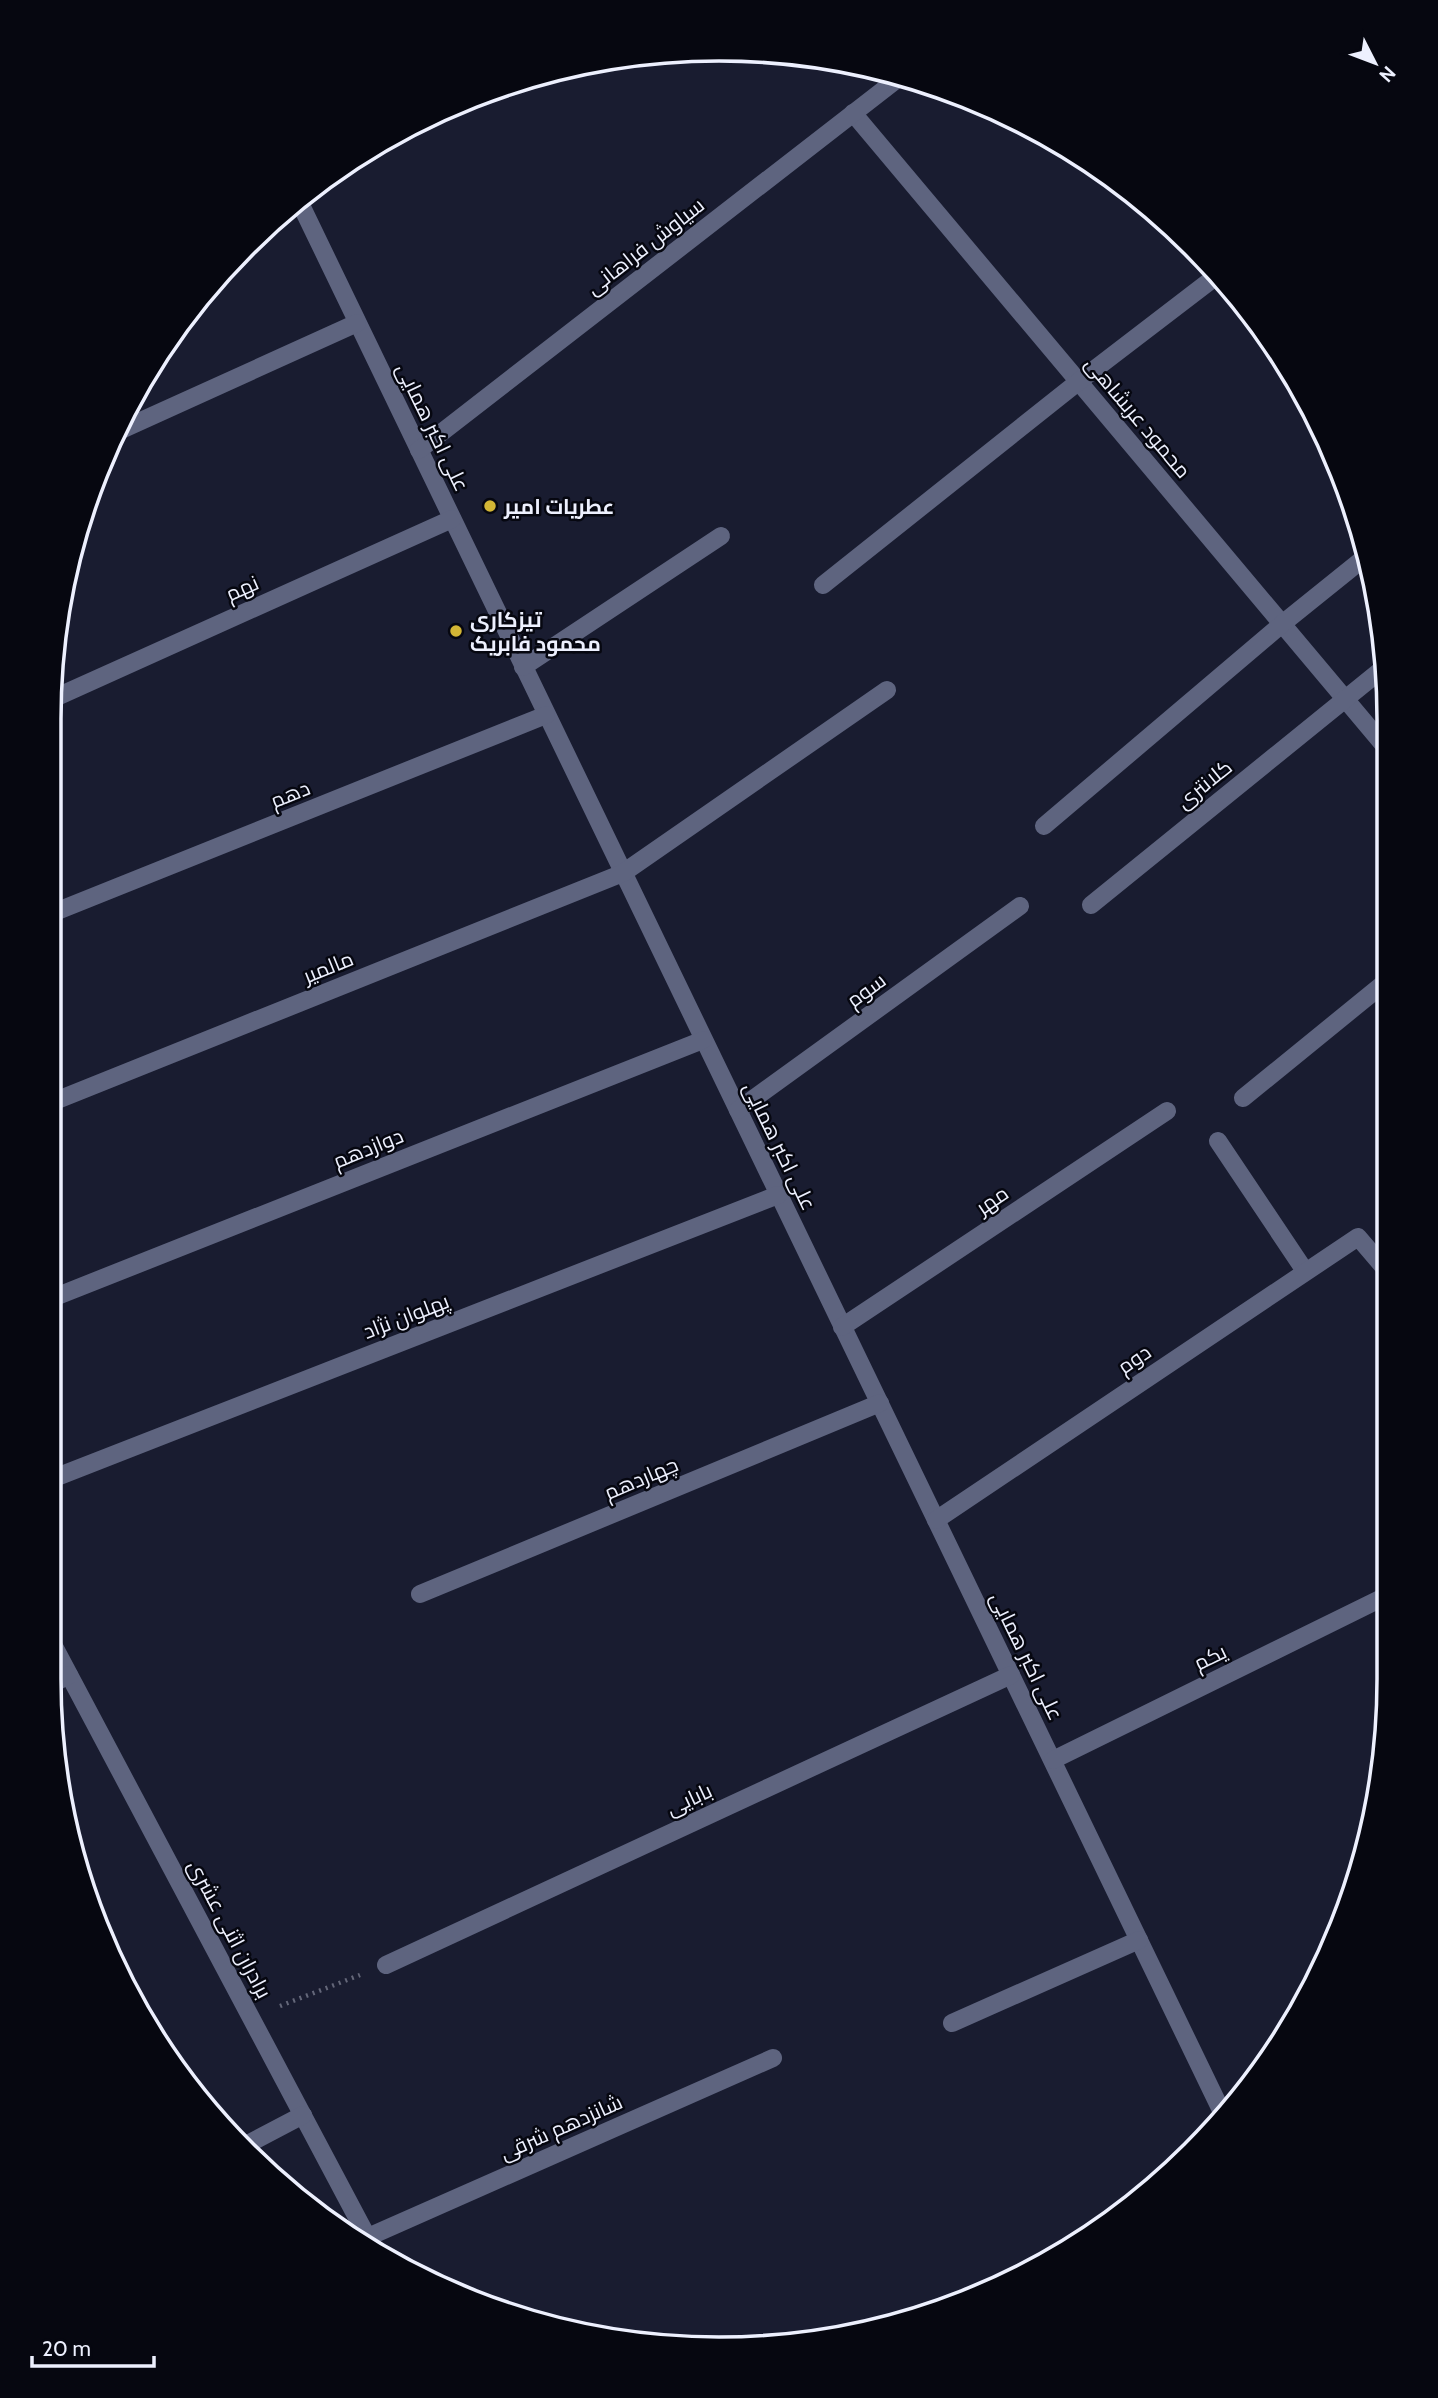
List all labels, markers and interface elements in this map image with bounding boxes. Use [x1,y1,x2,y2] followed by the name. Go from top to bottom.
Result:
[1340,28,1410,98] north arrow
[1374,61,1400,87] text: N
[581,192,710,301] street label: سیاوش فراهانی
[1079,351,1196,484] street label: محمود عربشاهی
[390,359,475,496] street label: علی اکبر همایی
[503,494,614,519] place label: عطریات امیر
[482,498,498,514] marker: عطریات امیر
[222,570,263,608] street label: نهم
[470,607,601,657] place label: تیزکاری محمود فابریک
[448,623,464,639] marker: تیزکاری محمود فابریک
[1171,754,1237,815] street label: کلانتری
[266,775,314,815] street label: دهم
[298,946,357,989] street label: مالمیر
[841,967,892,1014] street label: سوم
[737,1078,822,1215] street label: علی اکبر همایی
[329,1123,407,1175] street label: دوازدهم
[970,1180,1014,1221] street label: مهر
[359,1288,454,1346] street label: پهلوان نژاد
[1113,1339,1157,1381] street label: دوم
[600,1451,683,1507] street label: چهاردهم
[984,1588,1069,1725] street label: علی اکبر همایی
[1190,1638,1232,1677] street label: یکم
[662,1778,716,1821] street label: بابایی
[182,1855,277,2003] street label: برادران اثنی عشری
[496,2089,627,2167] street label: شانزدهم شرقی
[32,2324,154,2368] scale bar
[42,2336,91,2361] text: 20 m

